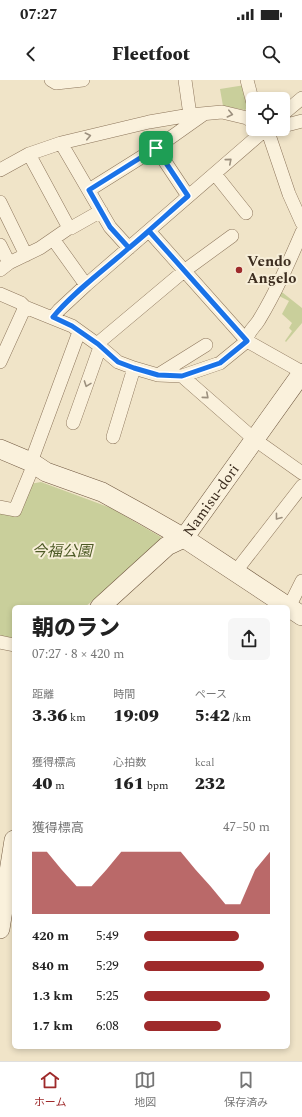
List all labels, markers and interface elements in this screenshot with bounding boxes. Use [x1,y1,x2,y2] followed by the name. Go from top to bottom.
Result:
[20,3,58,26] text: 07:27
[112,41,190,68] text: Fleetfoot
[20,43,42,65] icon: back
[260,43,282,65] icon: search
[246,92,290,136] map controls
[246,92,290,136] button: locate
[226,109,233,117] one-way arrow
[139,131,173,165] pin
[85,133,91,141] one-way arrow
[145,137,167,159] icon: arrive
[224,159,231,166] one-way arrow
[247,250,296,290] place label: Vendo Angelo
[234,265,244,275] marker: Vendo Angelo
[84,380,92,387] one-way arrow
[201,392,208,399] one-way arrow
[177,459,245,541] street label: Namisu-dori
[276,512,283,519] one-way arrow
[32,540,94,563] park label: 今福公園
[32,612,120,645] text: 朝のラン
[228,618,270,660] button: share
[32,644,124,664] text: 07:27 · 8 × 420 m
[32,686,54,703] text: 距離
[113,686,135,703] text: 時間
[195,686,227,703] text: ペース
[32,703,67,729] text: 3.36
[113,703,159,729] text: 19:09
[195,703,230,729] text: 5:42
[67,709,86,726] text: km
[230,709,251,726] text: /km
[32,754,76,771] text: 獲得標高
[113,754,146,771] text: 心拍数
[195,754,214,771] text: kcal
[32,771,52,797] text: 40
[113,771,144,797] text: 161
[195,771,225,797] text: 232
[52,777,65,794] text: m
[144,777,169,794] text: bpm
[223,817,270,837] text: 47–50 m
[32,818,84,838] text: 獲得標高
[32,926,69,946] text: 420 m
[96,926,119,946] text: 5:49
[32,956,69,976] text: 840 m
[96,956,119,976] text: 5:29
[32,986,73,1006] text: 1.3 km
[96,986,119,1006] text: 5:25
[32,1016,73,1036] text: 1.7 km
[96,1016,119,1036] text: 6:08
[34,1069,67,1111] tab: ホーム
[134,1069,156,1111] tab: 地図
[224,1069,268,1111] tab: 保存済み

